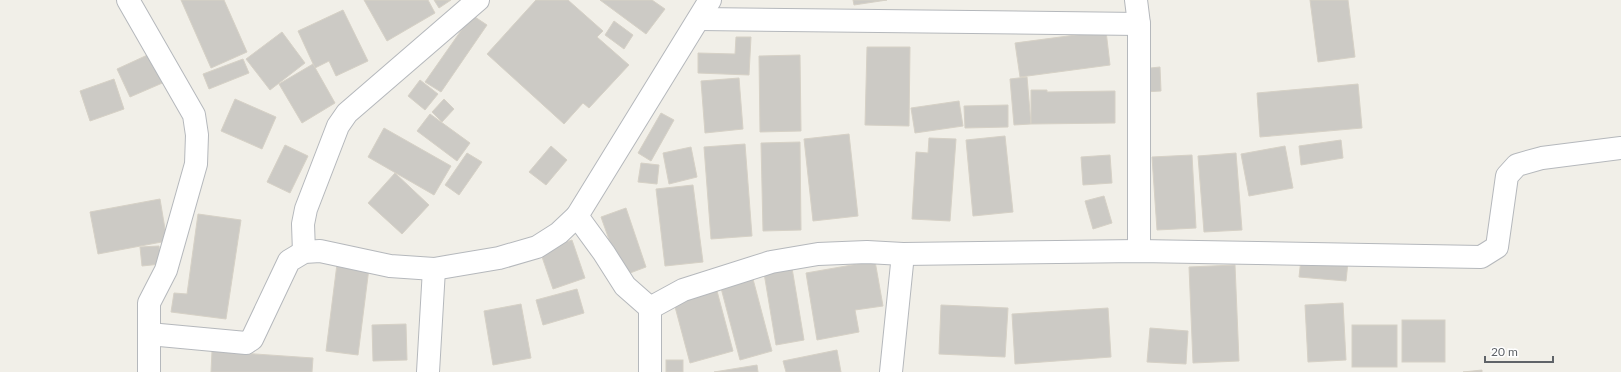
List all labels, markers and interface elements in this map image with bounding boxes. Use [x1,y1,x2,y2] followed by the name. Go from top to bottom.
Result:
[1485,338,1553,364] scale bar
[1491,344,1518,359] text: 20 m

